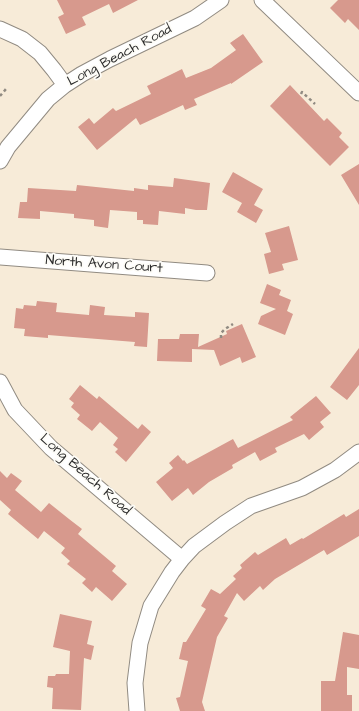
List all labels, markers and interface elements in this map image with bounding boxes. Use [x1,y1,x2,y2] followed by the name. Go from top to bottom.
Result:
[65,21,175,91] street label: Long Beach Road
[45,253,163,277] street label: North Avon Court
[36,431,134,519] street label: Long Beach Road

